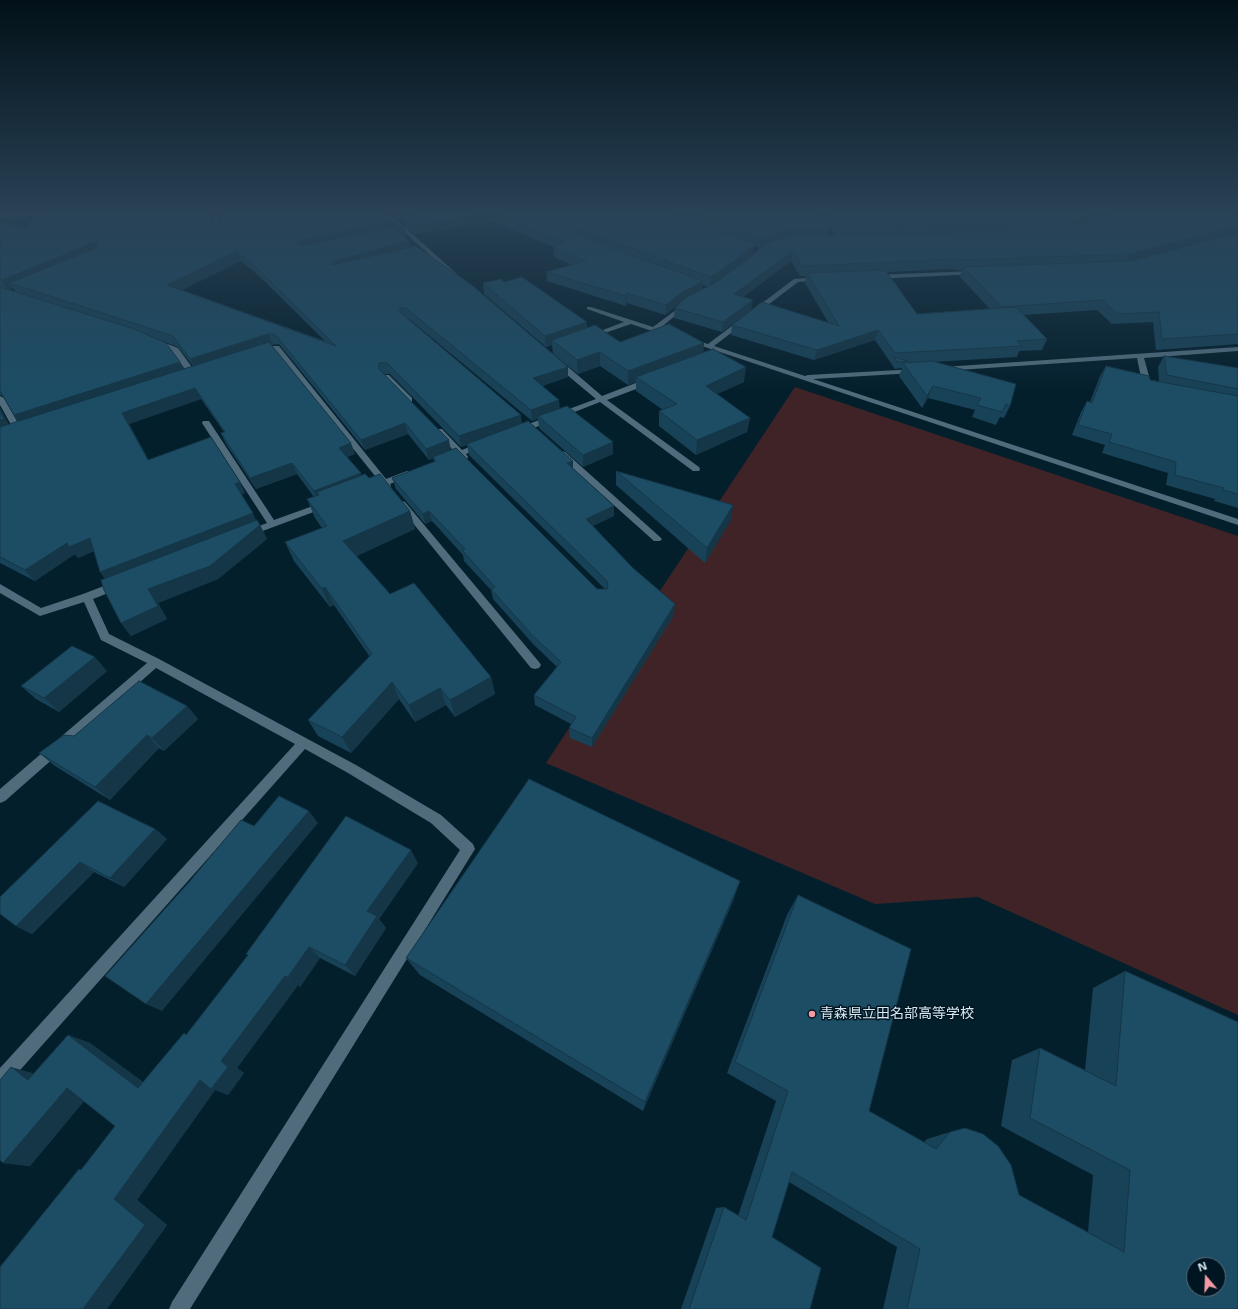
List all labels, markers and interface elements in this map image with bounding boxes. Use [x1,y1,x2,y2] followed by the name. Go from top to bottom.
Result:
[820,1006,974,1022] place label: 青森県立田名部高等学校
[807,1009,817,1019] marker: 青森県立田名部高等学校
[1186,1257,1226,1297] north arrow
[1196,1258,1209,1275] text: N

